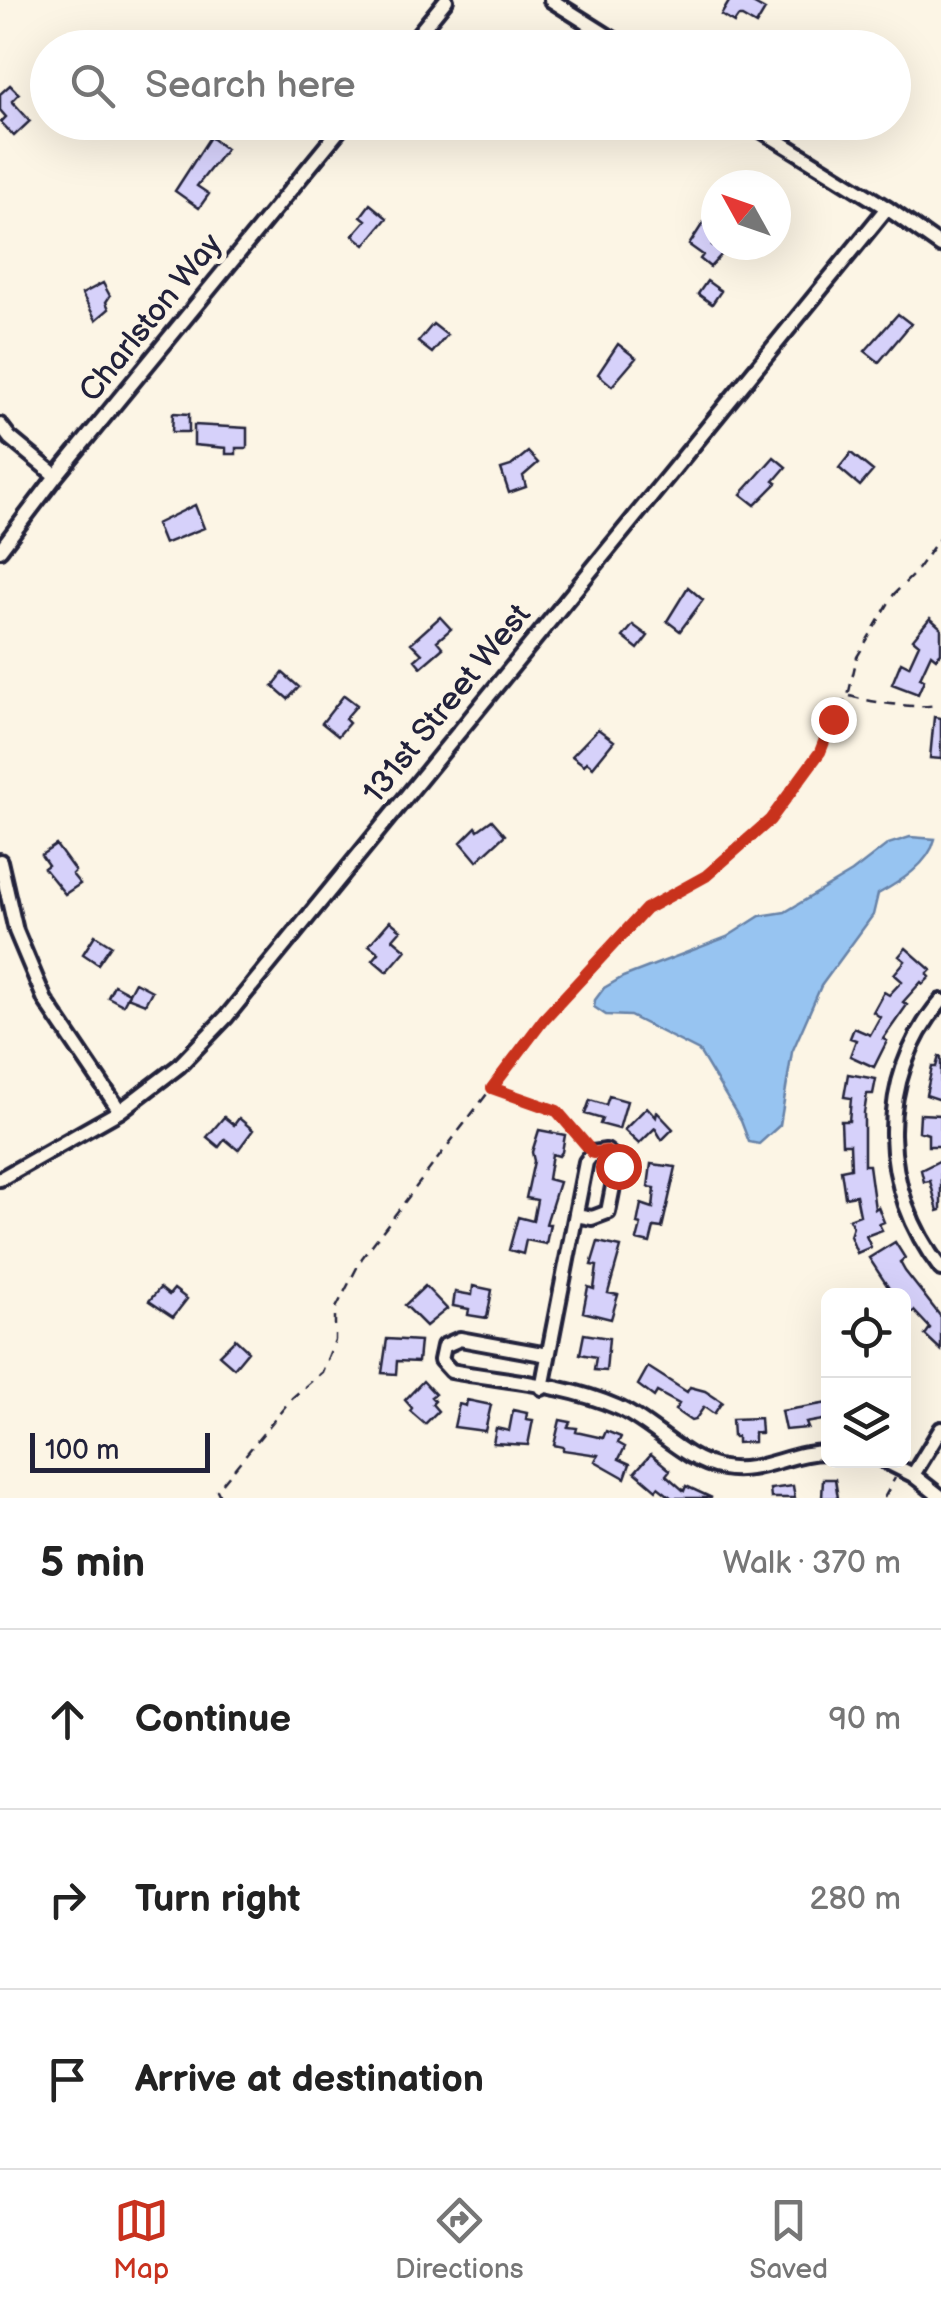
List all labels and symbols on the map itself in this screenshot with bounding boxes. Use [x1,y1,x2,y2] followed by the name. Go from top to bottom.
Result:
[701,170,791,260] north arrow
[71,225,231,410] street label: Charlston Way
[355,596,539,812] street label: 131st Street West
[811,697,857,743] route end
[596,1144,642,1190] route start
[30,1428,210,1472] scale bar

